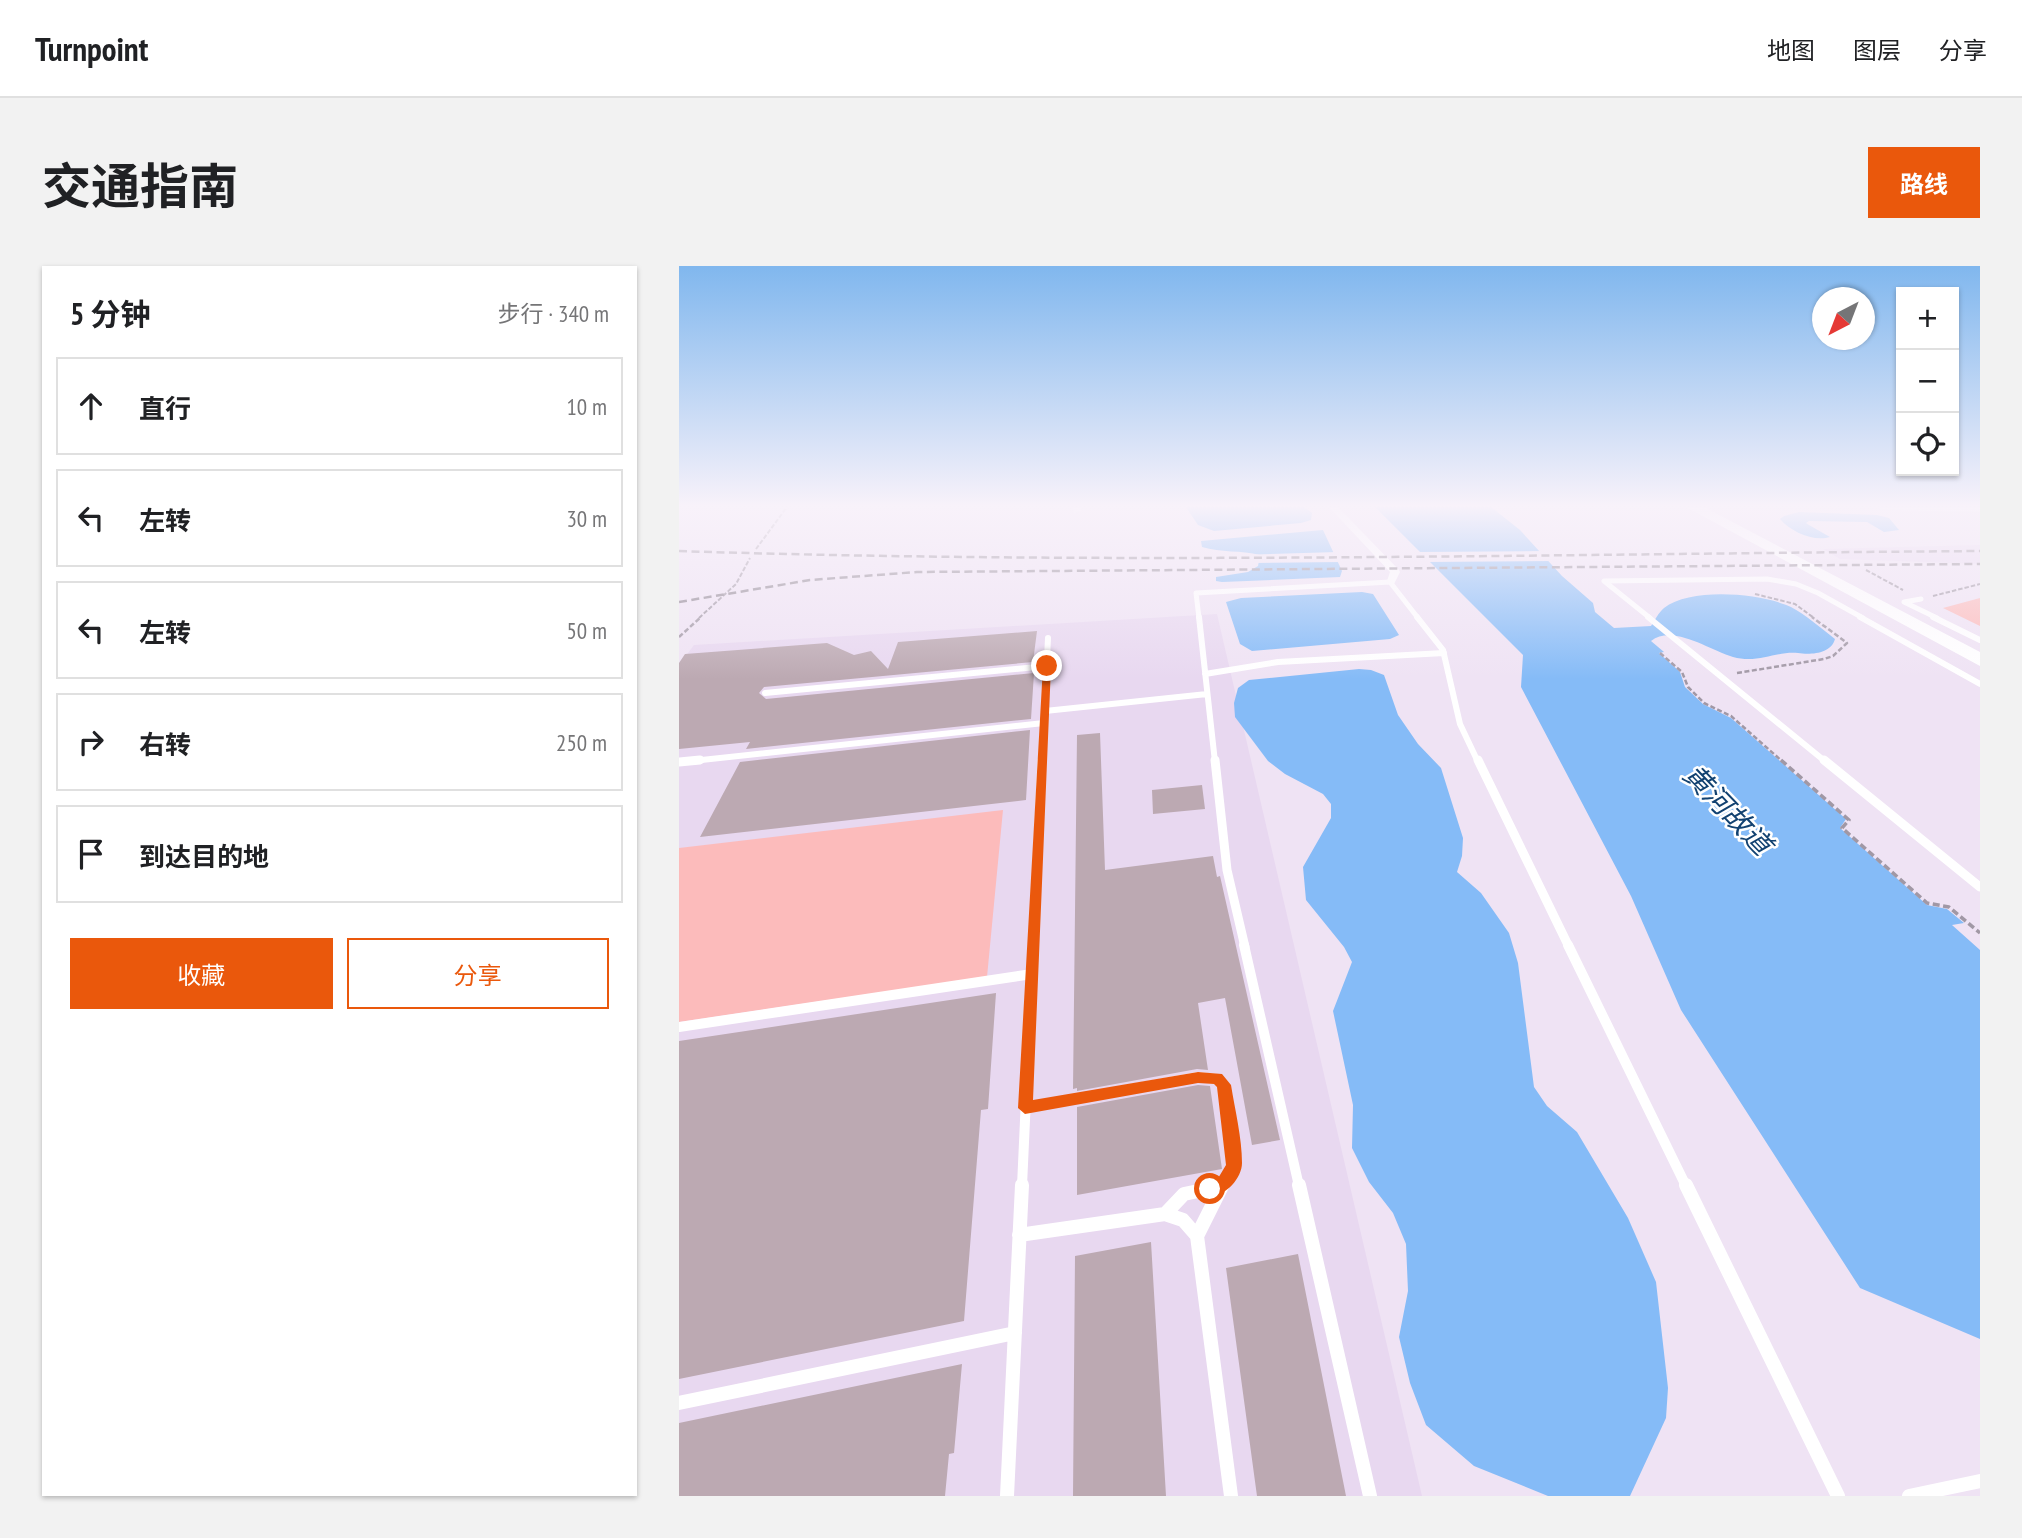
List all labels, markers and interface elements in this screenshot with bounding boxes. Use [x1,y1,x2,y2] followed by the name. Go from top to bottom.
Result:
[35,27,148,70] text: Turnpoint
[1767,35,1815,66] text: 地图
[1853,35,1901,66] text: 图层
[1939,35,1987,66] text: 分享
[1868,147,1980,218] button: 路线
[42,154,238,218] text: 交通指南
[1812,287,1875,350] north arrow
[1896,287,1959,476] map controls
[1896,287,1959,350] button: +
[70,294,151,333] text: 5 分钟
[497,299,609,328] text: 步行 · 340 m
[1896,350,1959,413] button: −
[72,387,110,425] icon: ahead
[139,392,191,425] text: 直行
[566,392,607,421] text: 10 m
[1896,413,1959,476] button: locate
[72,499,110,537] icon: left
[139,504,191,537] text: 左转
[566,504,607,533] text: 30 m
[72,611,110,649] icon: left
[139,616,191,649] text: 左转
[566,616,607,645] text: 50 m
[1031,650,1062,681] route end
[72,723,110,761] icon: right
[139,728,191,761] text: 右转
[556,728,607,757] text: 250 m
[1676,756,1783,865] water label: 黄河故道
[72,835,110,873] icon: arrive
[139,840,269,873] text: 到达目的地
[70,938,333,1009] button: 收藏
[347,938,609,1009] button: 分享
[1194,1173,1225,1204] route start

